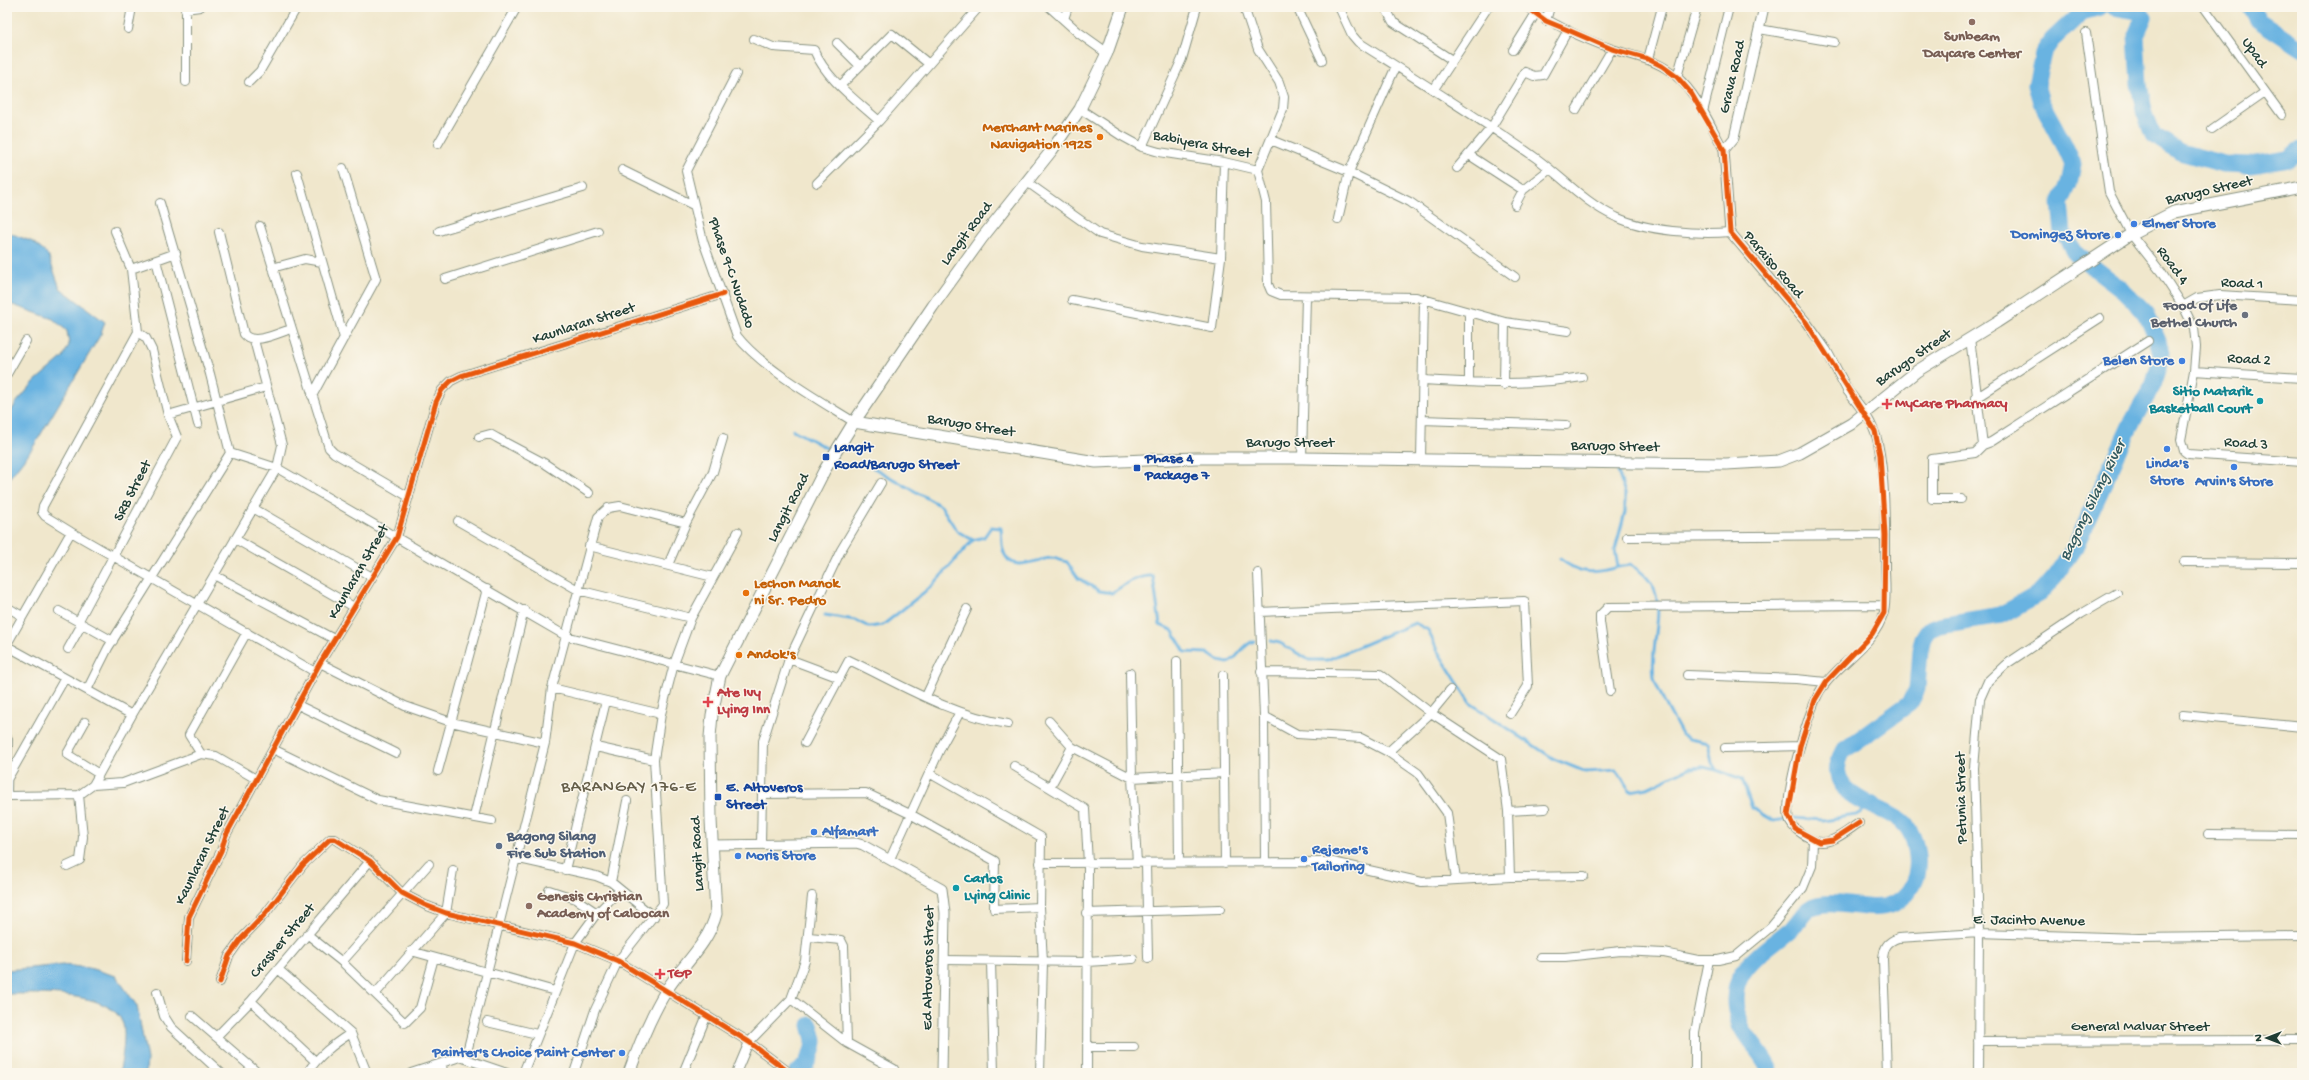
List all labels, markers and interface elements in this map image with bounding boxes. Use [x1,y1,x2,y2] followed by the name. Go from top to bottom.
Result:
[1967,17,1977,27] marker: Sunbeam Daycare Center
[1921,28,2023,63] place label: Sunbeam Daycare Center
[2237,34,2272,73] street label: Upad
[1716,38,1750,115] street label: Grava Road
[983,119,1093,154] place label: Merchant Marines Navigation 1925
[1150,126,1254,164] street label: Babiyera Street
[1095,132,1105,142] marker: Merchant Marines Navigation 1925
[2163,172,2256,210] street label: Barugo Street
[937,198,998,269] street label: Langit Road
[703,214,758,331] street label: Phase 9-C Nudado
[2142,215,2217,233] place label: Elmer Store
[2129,219,2139,229] marker: Elmer Store
[2009,226,2111,244] place label: Domingez Store
[1738,227,1808,303] street label: Paraiso Road
[2113,230,2123,240] marker: Domingez Store
[2152,243,2192,289] street label: Road 4
[2220,274,2264,294] street label: Road 1
[2150,297,2238,332] place label: Food Of Life Bethel Church
[530,298,639,349] street label: Kaunlaran Street
[2240,310,2250,320] marker: Food Of Life Bethel Church
[1872,324,1957,391] street label: Barugo Street
[2227,350,2271,370] street label: Road 2
[2102,352,2175,370] place label: Belen Store
[2177,356,2187,366] marker: Belen Store
[2148,383,2254,418] place label: Sitio Matarik Basketball Court
[1895,395,2008,413] place label: MyCare Pharmacy
[2255,396,2265,406] marker: Sitio Matarik Basketball Court
[1882,399,1892,409] marker: MyCare Pharmacy
[925,410,1018,442] street label: Barugo Street
[2223,433,2269,455] street label: Road 3
[1245,434,1336,452] street label: Barugo Street
[2057,435,2133,564] water label: Bagong Silang River
[1570,437,1661,457] street label: Barugo Street
[833,439,960,474] place label: Langit Road/Barugo Street
[2162,444,2172,454] marker: Linda's Store
[1144,450,1211,485] place label: Phase 4 Package 7
[821,452,831,462] marker: Langit Road/Barugo Street
[2146,455,2190,490] place label: Linda's Store
[110,456,157,525] street label: SRB Street
[2229,462,2239,472] marker: Arvin's Store
[1132,463,1142,473] marker: Phase 4 Package 7
[764,469,815,546] street label: Langit Road
[2194,473,2274,491] place label: Arvin's Store
[325,520,394,623] street label: Kaunlaran Street
[754,575,842,610] place label: Lechon Manok ni Sr. Pedro
[741,588,751,598] marker: Lechon Manok ni Sr. Pedro
[746,646,797,664] place label: Andok's
[734,650,744,660] marker: Andok's
[716,684,771,719] place label: Ate Ivy Lying Inn
[702,696,714,708] marker: Ate Ivy Lying Inn
[1952,750,1972,845] street label: Petunia Street
[560,778,697,798] district label: BARANGAY 176-E
[726,779,804,814] place label: E. Altoveros Street
[713,792,723,802] marker: E. Altoveros Street
[172,802,235,908] street label: Kaunlaran Street
[687,815,709,892] street label: Langit Road
[821,823,879,841] place label: Alfamart
[809,827,819,837] marker: Alfamart
[506,828,607,863] place label: Bagong Silang Fire Sub Station
[494,841,504,851] marker: Bagong Silang Fire Sub Station
[1311,841,1369,876] place label: Rejeme's Tailoring
[746,847,817,865] place label: Moris Store
[733,851,743,861] marker: Moris Store
[1299,854,1309,864] marker: Rejeme's Tailoring
[963,870,1030,905] place label: Carlos Lying Clinic
[951,883,961,893] marker: Carlos Lying Clinic
[536,888,670,923] place label: Genesis Christian Academy of Caloocan
[247,899,321,982] street label: Crasher Street
[524,901,534,911] marker: Genesis Christian Academy of Caloocan
[919,904,939,1030] street label: Ed Altoveros Street
[1973,911,2085,931] street label: E. Jacinto Avenue
[667,965,692,983] place label: TGP
[655,969,665,979] marker: TGP
[2071,1018,2211,1036] street label: General Malvar Street
[2247,1018,2287,1058] north arrow
[2253,1034,2265,1042] text: N
[432,1044,616,1062] place label: Painter's Choice Paint Center
[617,1048,627,1058] marker: Painter's Choice Paint Center

